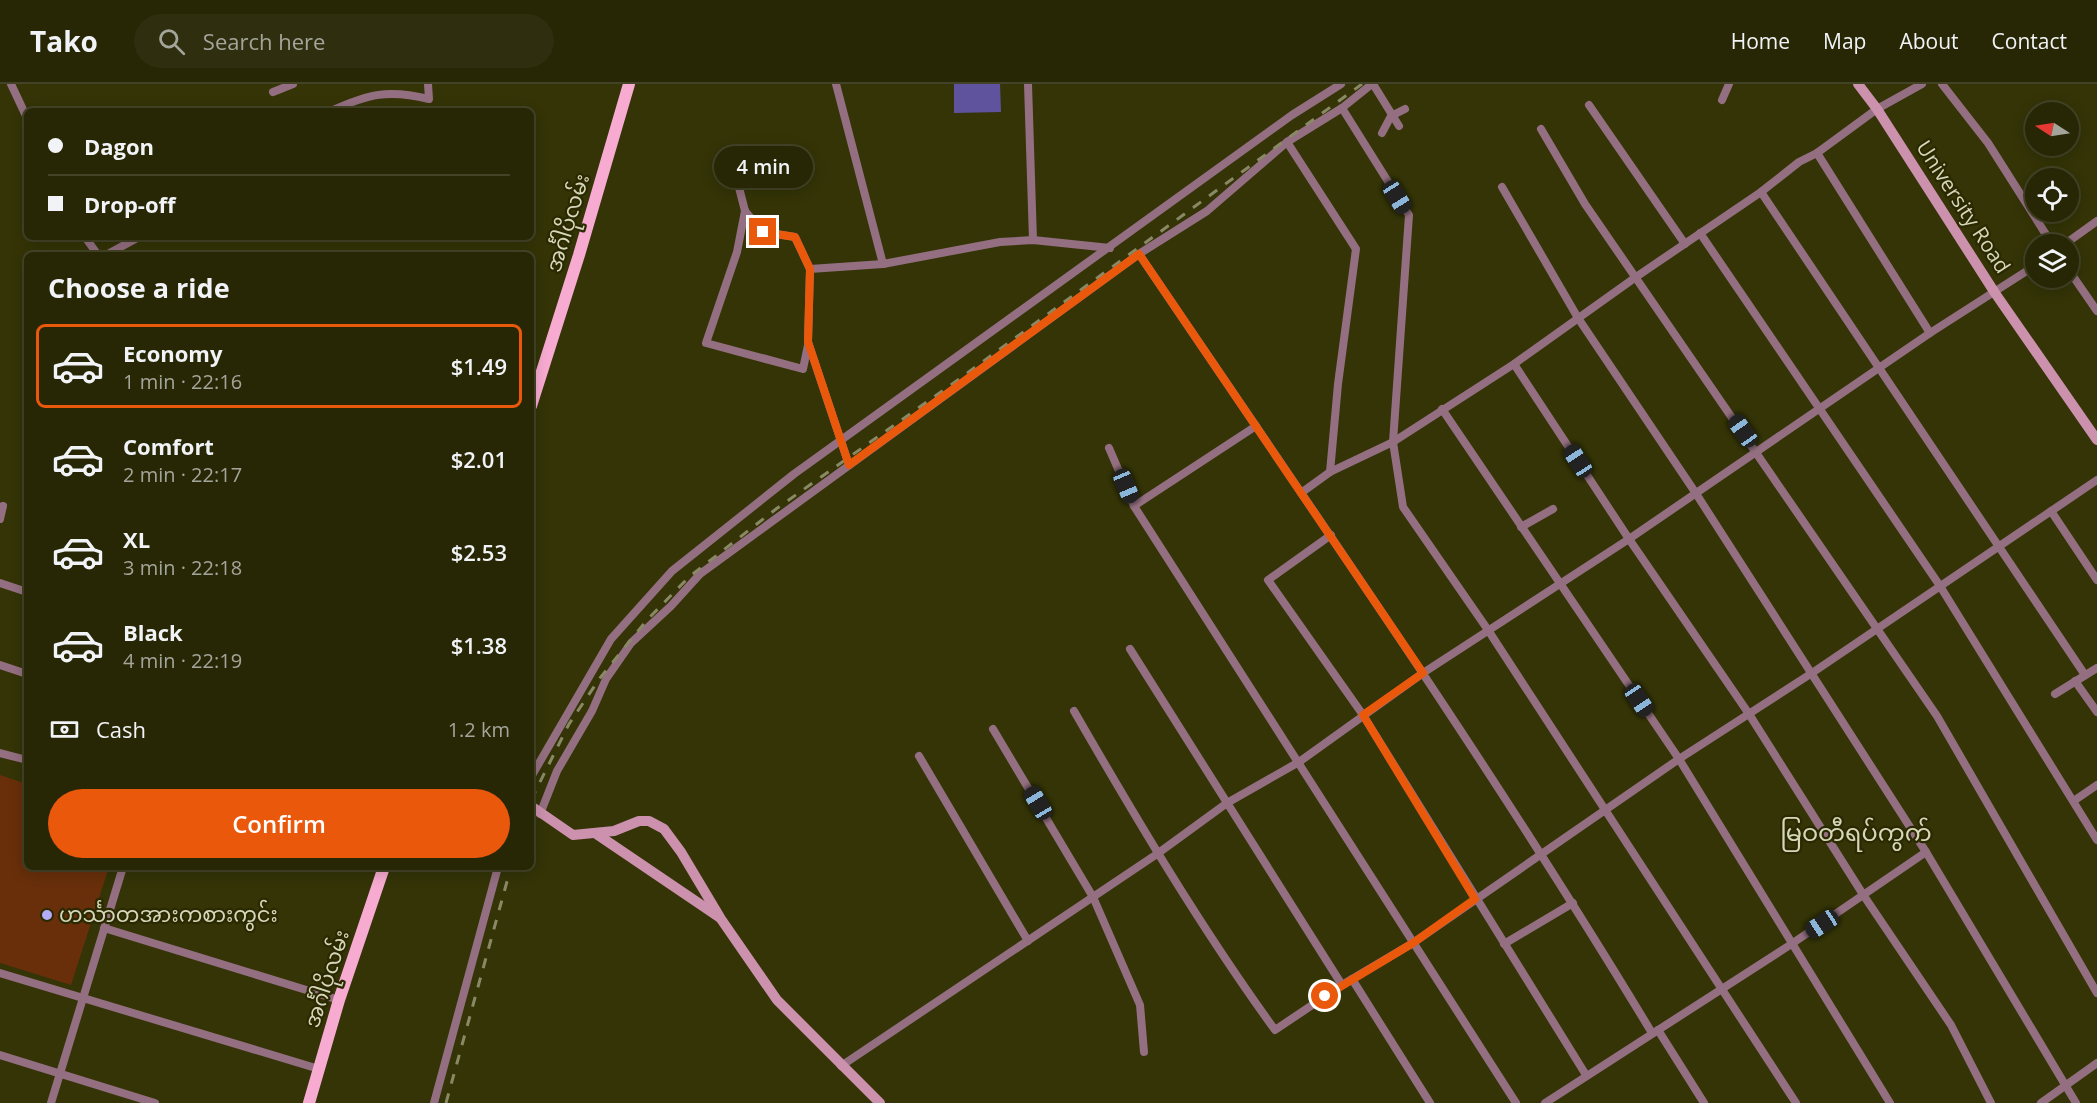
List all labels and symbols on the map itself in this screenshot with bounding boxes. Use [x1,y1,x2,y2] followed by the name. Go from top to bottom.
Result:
[2025,102,2079,156] north arrow
[1910,135,2017,278] street label: University Road
[714,145,813,187] callout: 4 min
[538,170,599,276] street label: အင်္ဂါပိုလမ်း
[1380,177,1414,217] car
[749,218,776,245] route end
[1725,411,1761,451] car
[1561,441,1595,481] car
[1111,466,1141,506] car
[1621,680,1657,720] car
[1021,783,1055,823] car
[1780,815,1932,852] district label: မြဝတီရပ်ကွက်
[59,899,278,931] place label: ဟင်္သာတအားကစားကွင်း
[1802,907,1842,941] car
[40,908,54,922] marker: ဟင်္သာတအားကစားကွင်း
[296,926,359,1032] street label: အင်္ဂါပိုလမ်း
[1311,982,1338,1009] route start

